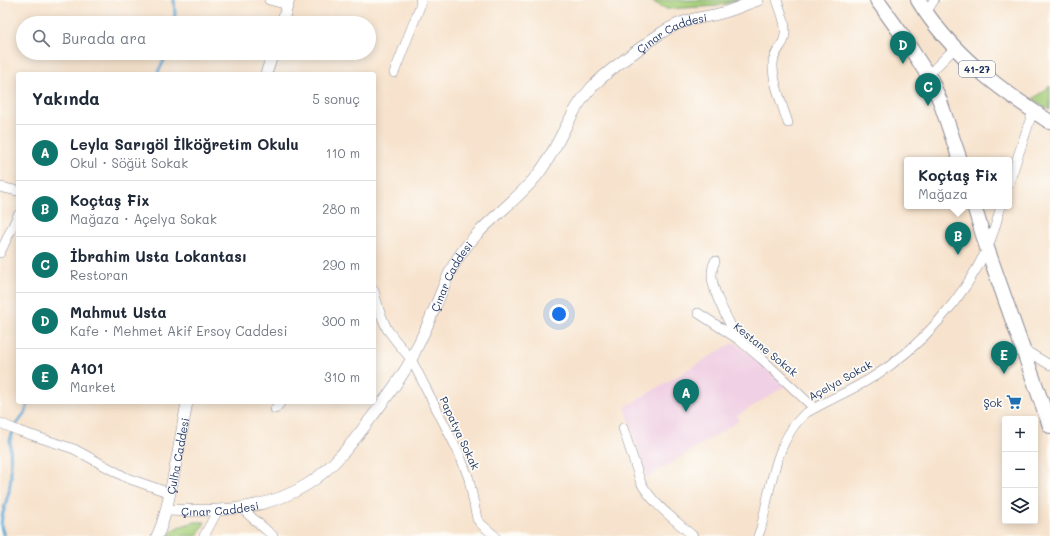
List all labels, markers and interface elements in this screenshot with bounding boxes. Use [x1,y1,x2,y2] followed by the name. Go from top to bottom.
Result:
[633,9,708,56] street label: Çınar Caddesi
[16,16,376,60] search box
[30,27,52,49] icon: search
[62,28,146,48] text: Burada ara
[890,31,916,64] pin: D
[959,61,995,77] road number: 41-27
[915,73,941,106] pin: C
[32,87,100,109] text: Yakında
[312,90,360,107] text: 5 sonuç
[70,134,299,154] text: Leyla Sarıgöl İlköğretim Okulu
[40,144,50,161] text: A
[326,144,360,161] text: 110 m
[70,154,188,171] text: Okul · Söğüt Sokak
[904,157,1012,209] popup
[918,165,998,185] text: Koçtaş Fix
[918,185,968,202] text: Mağaza
[70,190,149,210] text: Koçtaş Fix
[41,200,49,217] text: B
[322,200,360,217] text: 280 m
[70,210,217,227] text: Mağaza · Açelya Sokak
[945,222,971,255] pin: B
[427,238,475,314] street label: Çınar Caddesi
[70,246,247,266] text: İbrahim Usta Lokantası
[40,256,50,273] text: C
[323,256,360,273] text: 290 m
[70,266,128,283] text: Restoran
[70,302,167,322] text: Mahmut Usta
[549,304,569,324] your location
[40,312,50,329] text: D
[322,312,360,329] text: 300 m
[731,319,801,380] street label: Kestane Sokak
[70,322,287,339] text: Kafe · Mehmet Akif Ersoy Caddesi
[991,341,1017,374] pin: E
[805,356,875,404] street label: Açelya Sokak
[70,358,103,378] text: A101
[41,368,49,385] text: E
[324,368,360,385] text: 310 m
[70,378,116,395] text: Market
[673,379,699,412] pin: A
[1005,393,1023,411] supermarket icon: Şok
[436,394,484,472] street label: Papatya Sokak
[983,395,1002,410] place label: Şok
[162,416,192,495] street label: Çulha Caddesi
[1002,416,1038,524] map controls
[1002,416,1038,452] button: +
[1002,452,1038,488] button: −
[1002,488,1038,524] button: layers
[181,497,260,518] street label: Çınar Caddesi

